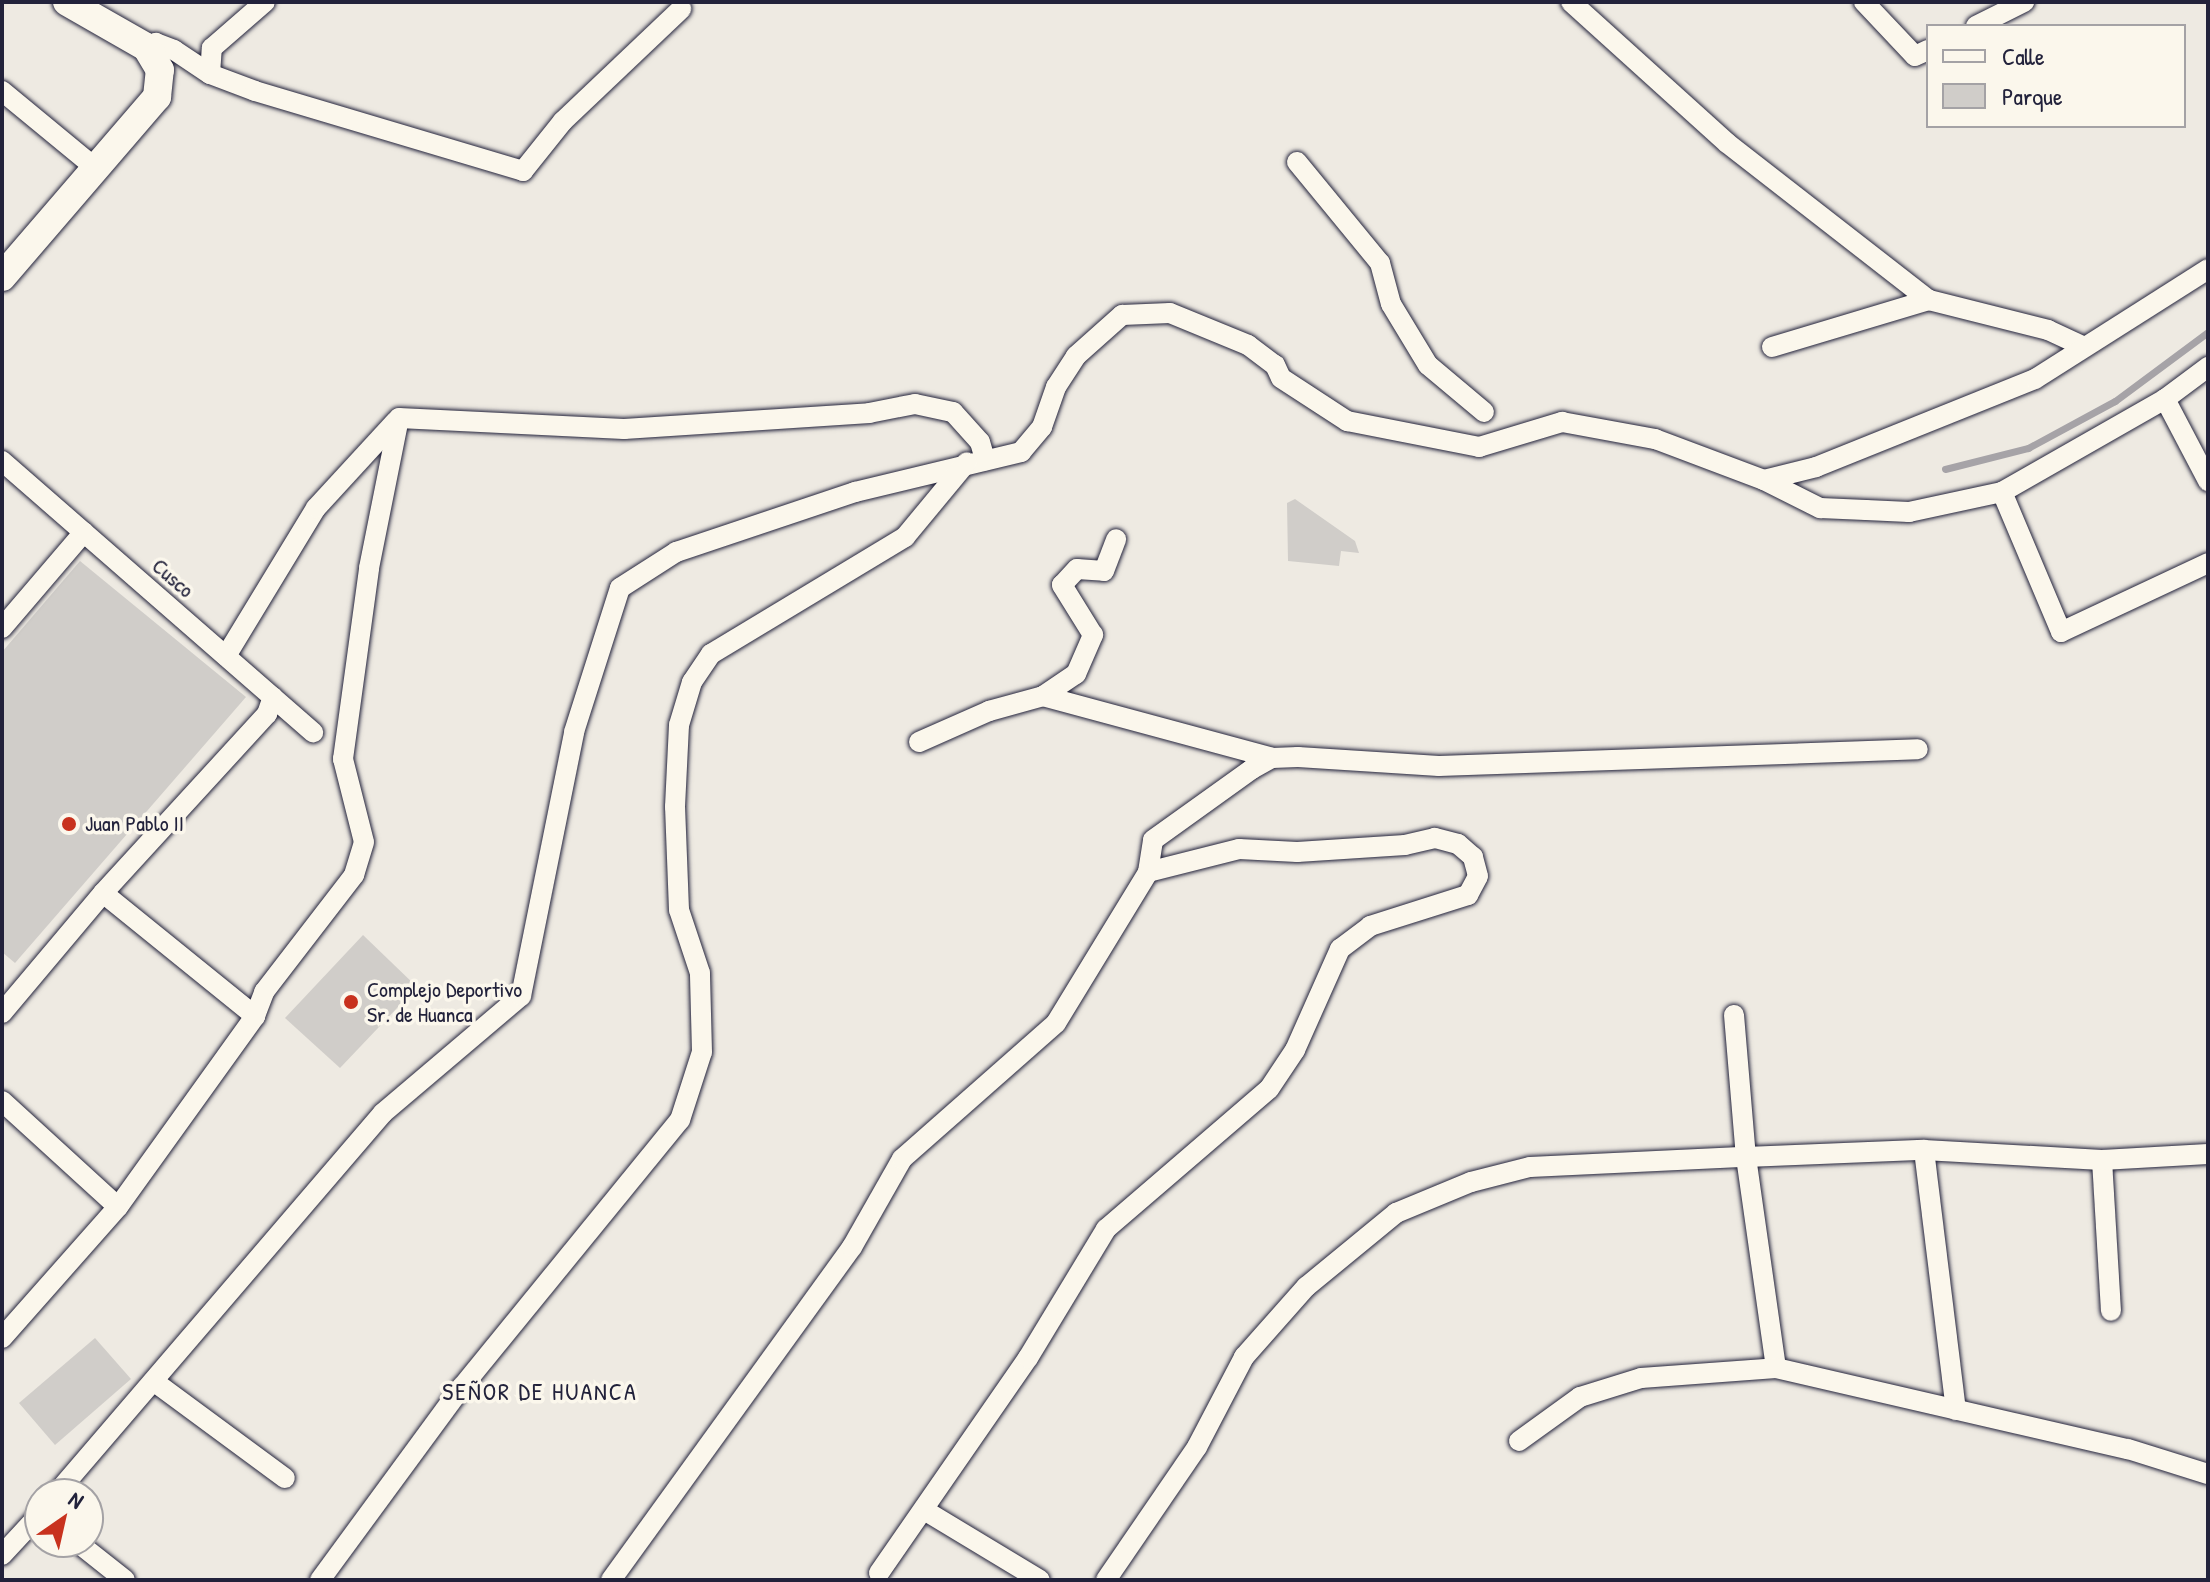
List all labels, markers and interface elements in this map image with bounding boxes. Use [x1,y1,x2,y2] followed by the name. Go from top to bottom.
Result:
[1926,24,2186,128] legend
[2002,40,2044,72] text: Calle
[2002,80,2062,112] text: Parque
[147,553,199,603] street label: Cusco
[85,811,184,837] place label: Juan Pablo II
[60,815,78,833] marker: Juan Pablo II
[367,976,522,1028] place label: Complejo Deportivo Sr. de Huanca
[342,993,360,1011] marker: Complejo Deportivo Sr. de Huanca
[442,1378,638,1406] district label: SEÑOR DE HUANCA
[24,1478,104,1558] north arrow
[63,1484,90,1515] text: N

